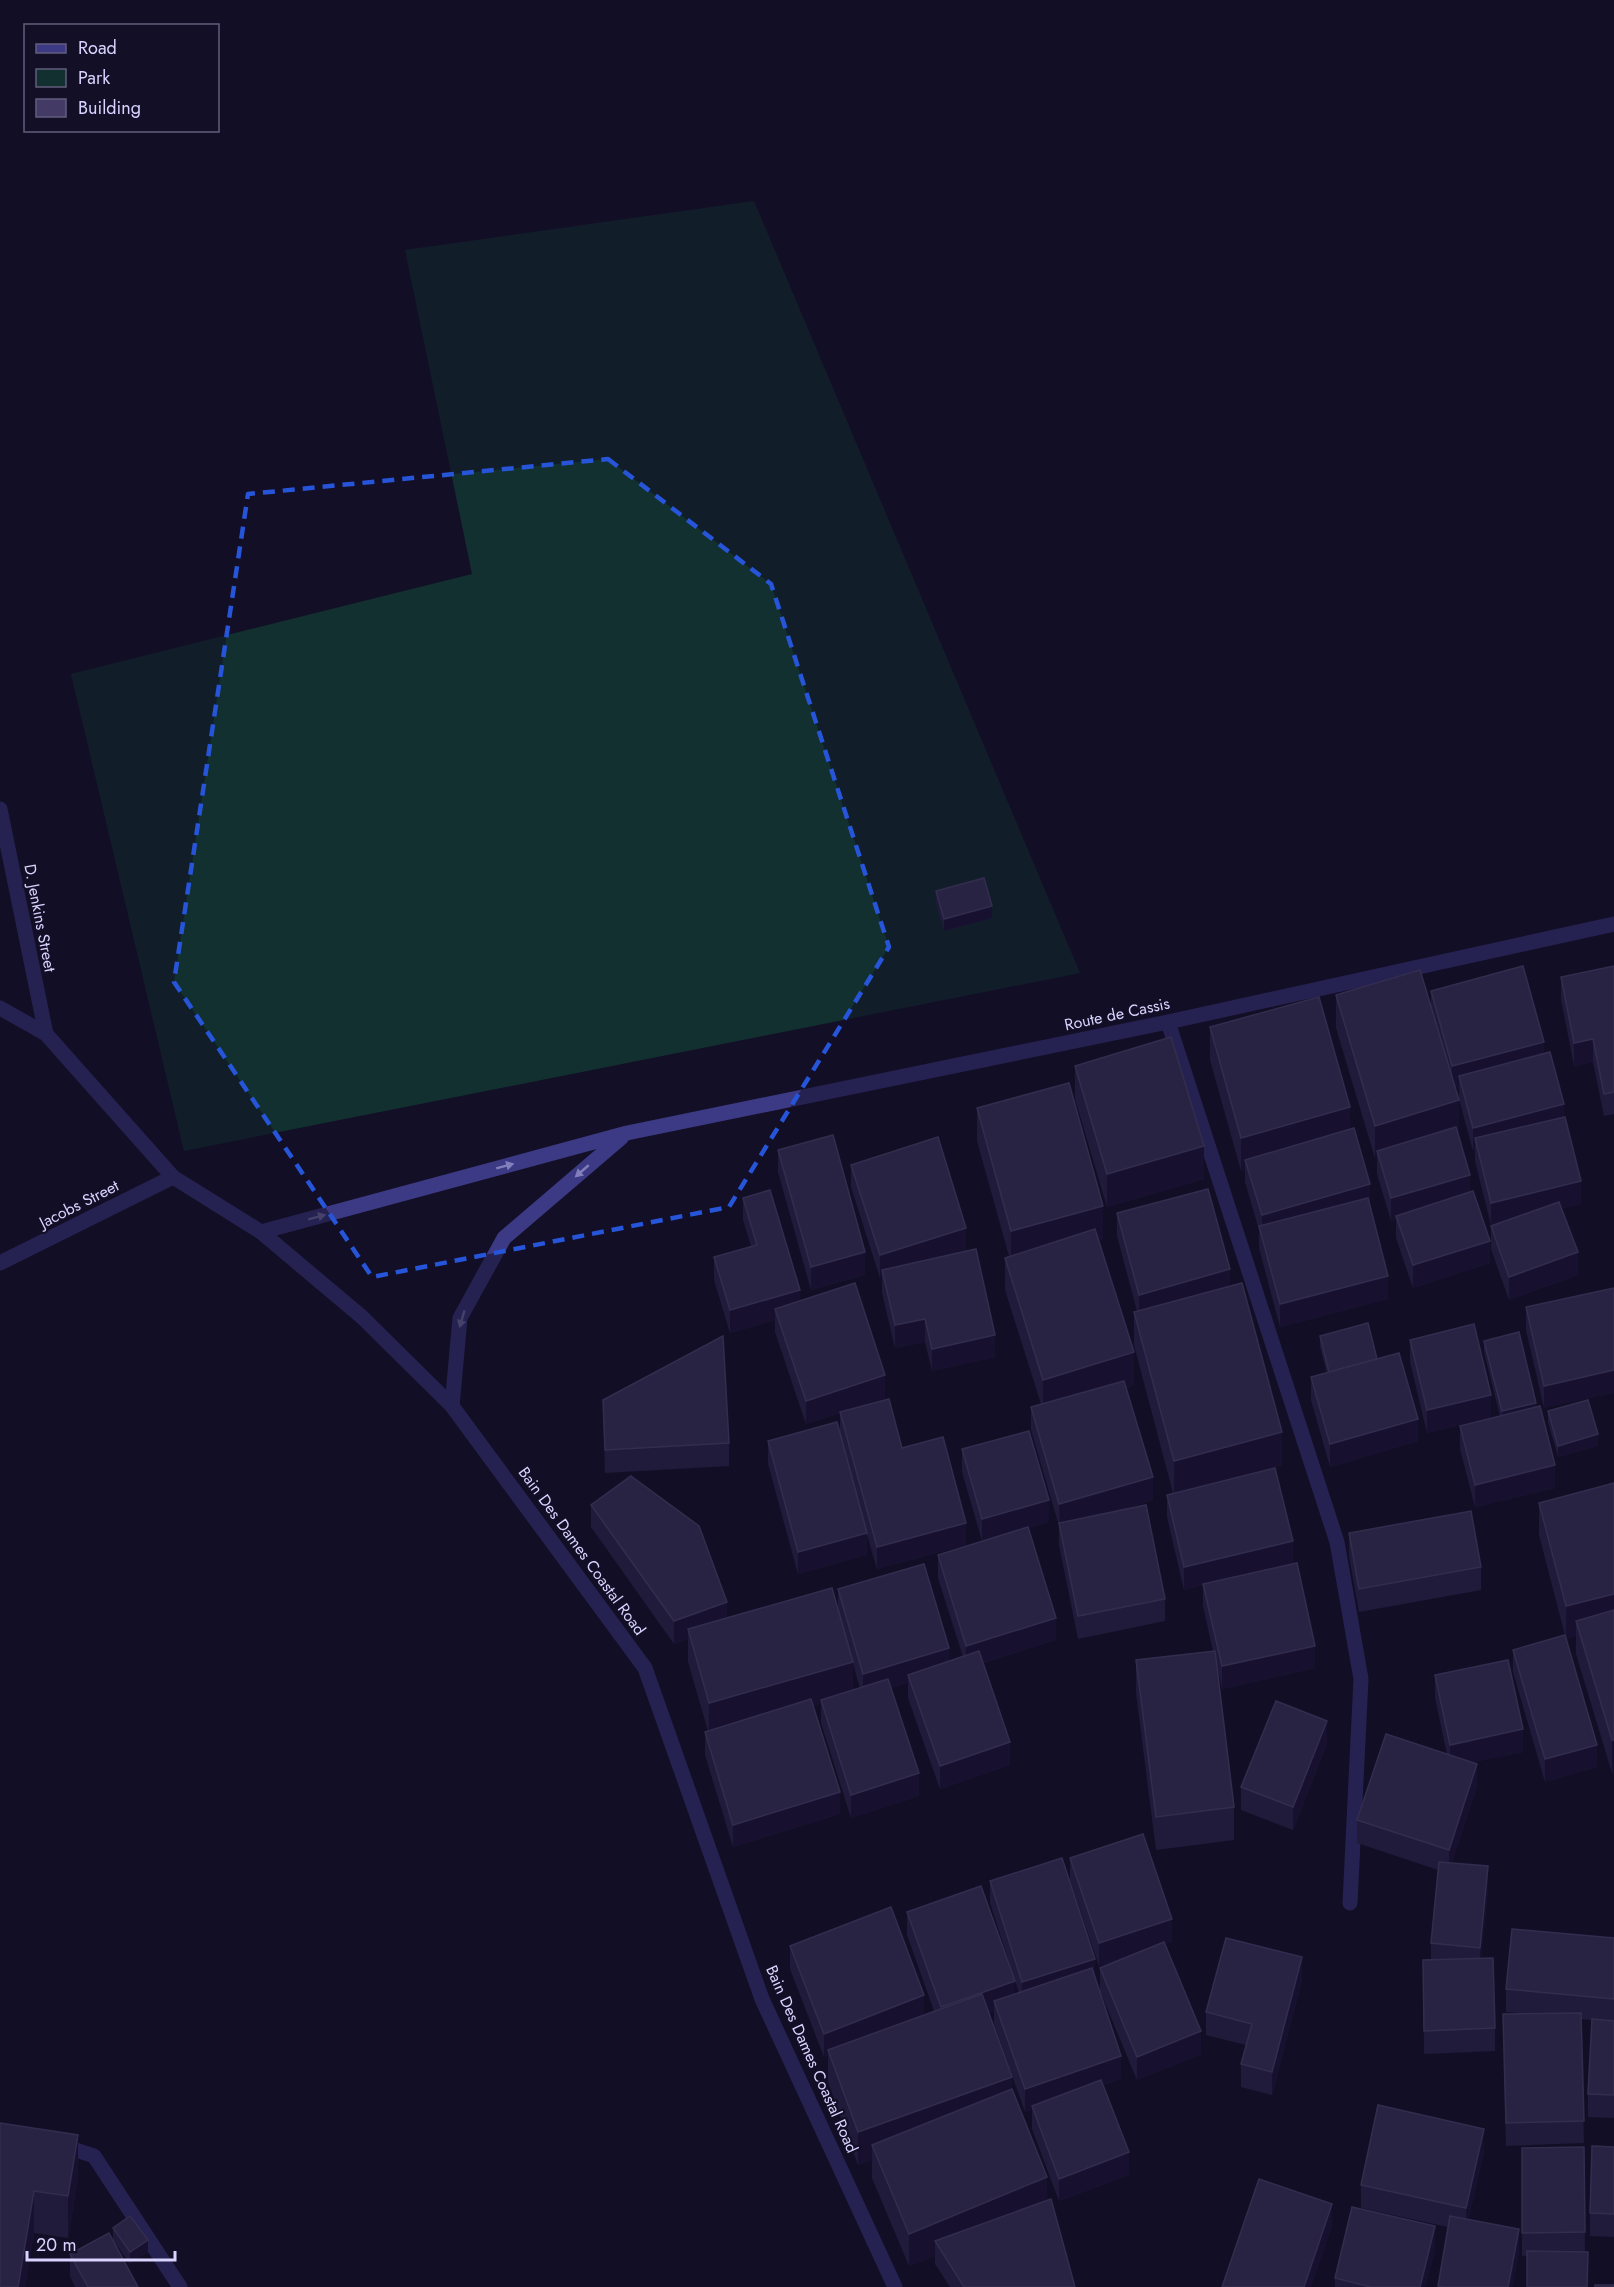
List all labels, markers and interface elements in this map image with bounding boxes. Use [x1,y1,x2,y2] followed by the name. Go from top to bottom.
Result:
[24,24,219,132] legend
[78,35,117,61] text: Road
[78,65,110,91] text: Park
[78,95,141,121] text: Building
[18,862,62,974] street label: D. Jenkins Street
[1062,992,1172,1036] street label: Route de Cassis
[496,1160,514,1170] one-way arrow
[575,1164,590,1177] one-way arrow
[33,1174,123,1235] street label: Jacobs Street
[308,1211,326,1221] one-way arrow
[457,1310,466,1328] one-way arrow
[513,1462,651,1640] street label: Bain Des Dames Coastal Road
[760,1961,864,2157] street label: Bain Des Dames Coastal Road
[27,2224,176,2262] scale bar
[36,2232,76,2258] text: 20 m

